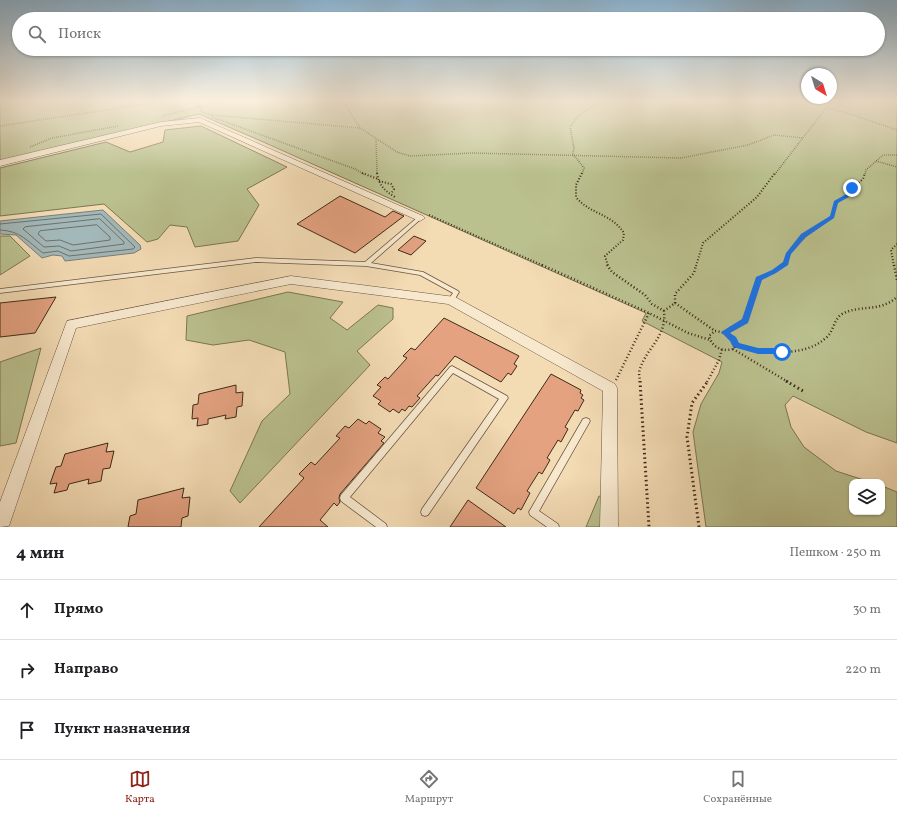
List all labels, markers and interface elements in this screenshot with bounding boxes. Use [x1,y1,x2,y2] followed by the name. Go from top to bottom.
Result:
[12,12,885,56] search box
[26,23,48,45] icon: search
[58,24,101,45] text: Поиск
[801,68,837,104] north arrow
[843,179,861,197] route end
[773,343,791,361] route start
[849,479,885,515] map controls
[849,479,885,515] button: layers
[16,542,64,565] text: 4 мин
[789,544,881,562] text: Пешком · 250 m
[16,599,38,621] icon: ahead
[54,599,103,620] text: Прямо
[853,601,881,619] text: 30 m
[16,659,38,681] icon: right
[54,659,118,680] text: Направо
[845,661,881,679] text: 220 m
[16,719,38,741] icon: arrive
[54,719,190,740] text: Пункт назначения
[125,768,155,807] tab: Карта
[405,768,453,807] tab: Маршрут
[703,768,772,807] tab: Сохранённые

